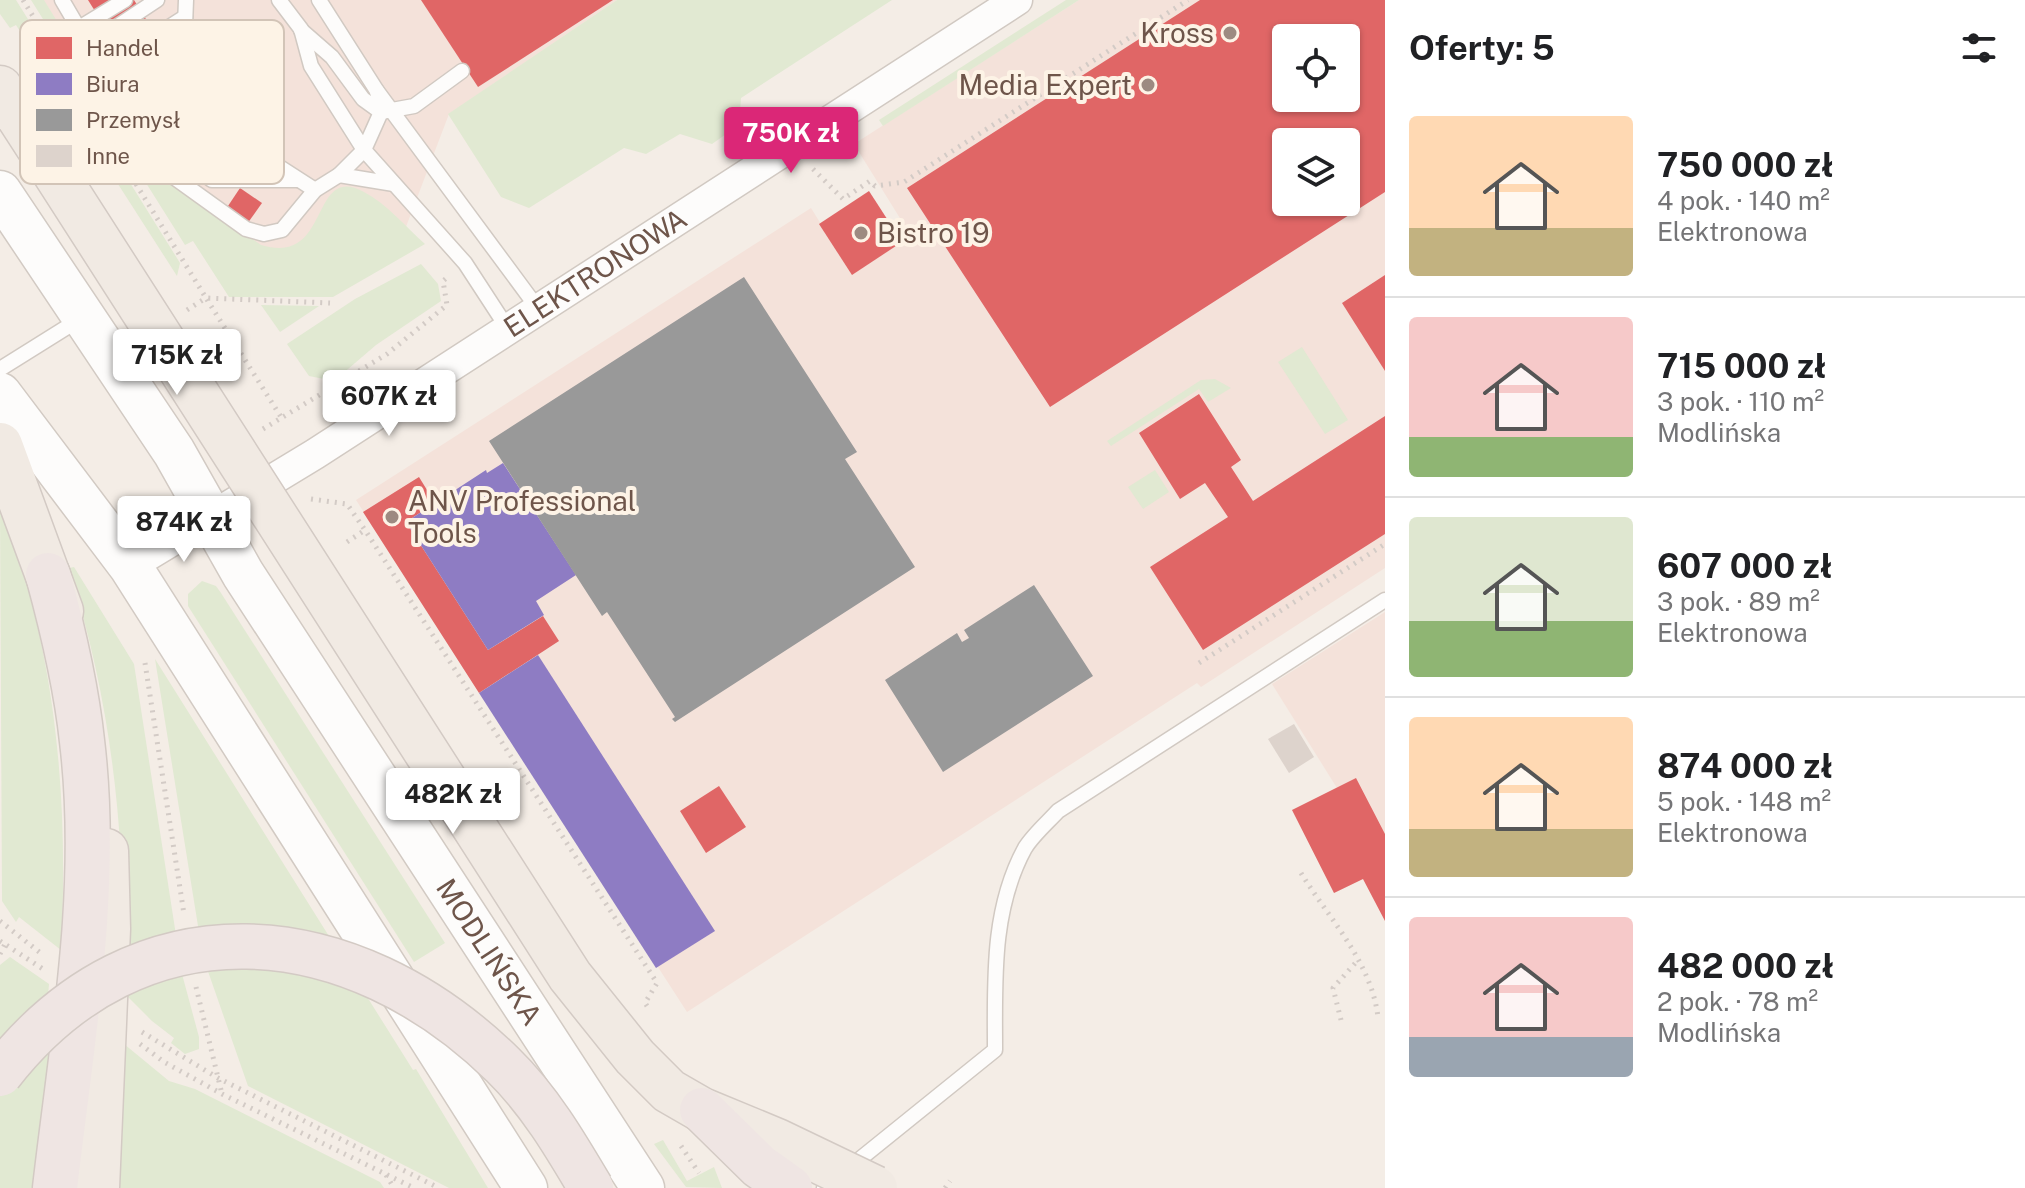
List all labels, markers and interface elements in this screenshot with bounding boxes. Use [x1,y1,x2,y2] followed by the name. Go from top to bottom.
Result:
[1140,16,1214,49] place label: Kross
[20,20,284,184] legend
[1221,24,1239,42] marker: Kross
[1272,24,1360,216] map controls
[1272,24,1360,112] button: locate
[1957,26,2001,70] icon: filters
[1409,28,1555,68] text: Oferty: 5
[86,35,160,61] text: Handel
[959,68,1132,101] place label: Media Expert
[86,71,139,97] text: Biura
[1139,76,1157,94] marker: Media Expert
[86,107,181,133] text: Przemysł
[717,107,865,175] pin: 750K zł
[742,117,840,148] text: 750K zł
[1272,128,1360,216] button: layers
[86,143,130,169] text: Inne
[1657,145,1834,185] text: 750 000 zł
[1473,148,1569,244] icon: home
[1657,185,1830,216] text: 4 pok. · 140 m²
[497,201,693,343] street label: ELEKTRONOWA
[877,216,990,249] place label: Bistro 19
[1657,216,1808,247] text: Elektronowa
[852,224,870,242] marker: Bistro 19
[103,329,251,397] pin: 715K zł
[131,339,223,370] text: 715K zł
[1657,346,1826,386] text: 715 000 zł
[1473,349,1569,445] icon: home
[315,370,463,438] pin: 607K zł
[341,380,437,411] text: 607K zł
[1657,386,1824,417] text: 3 pok. · 110 m²
[1657,417,1781,448] text: Modlińska
[408,484,636,549] place label: ANV Professional Tools
[110,496,258,564] pin: 874K zł
[135,506,233,537] text: 874K zł
[383,508,401,526] marker: ANV Professional Tools
[1657,546,1832,586] text: 607 000 zł
[1473,549,1569,645] icon: home
[1657,586,1820,617] text: 3 pok. · 89 m²
[1657,617,1808,648] text: Elektronowa
[1657,746,1833,786] text: 874 000 zł
[1473,749,1569,845] icon: home
[379,768,527,836] pin: 482K zł
[404,778,502,809] text: 482K zł
[1657,786,1831,817] text: 5 pok. · 148 m²
[1657,817,1808,848] text: Elektronowa
[430,872,549,1031] street label: MODLIŃSKA
[1657,946,1834,986] text: 482 000 zł
[1473,949,1569,1045] icon: home
[1657,986,1818,1017] text: 2 pok. · 78 m²
[1657,1017,1781,1048] text: Modlińska

